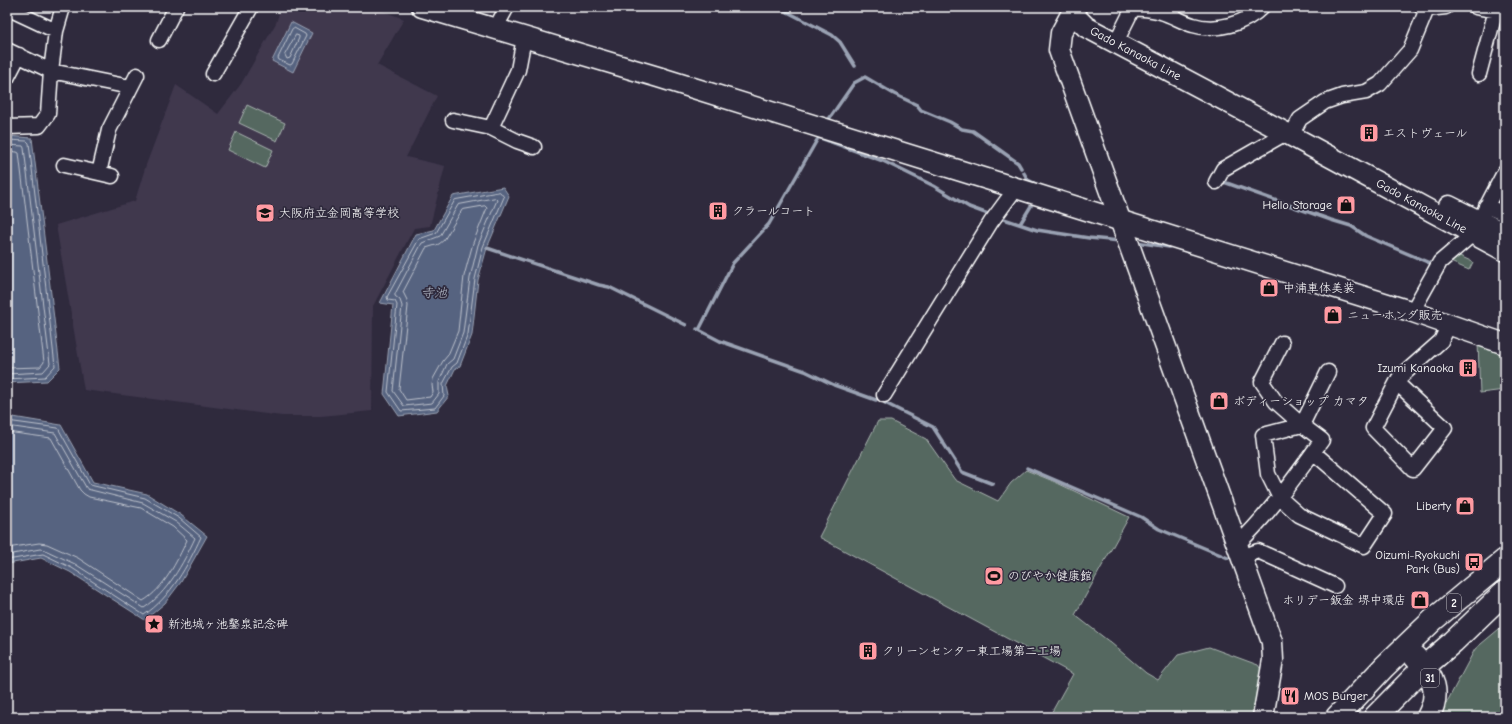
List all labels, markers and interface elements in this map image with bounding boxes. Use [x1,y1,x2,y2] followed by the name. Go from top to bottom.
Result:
[1088,24,1184,83] street label: Gado Kanaoka Line
[1358,122,1380,144] building icon: エストヴェール
[1383,126,1467,140] place label: エストヴェール
[1374,176,1469,236] street label: Gado Kanaoka Line
[1335,194,1357,216] shop icon: Hello Storage
[1263,198,1332,212] place label: Hello Storage
[707,200,729,222] building icon: クラールコート
[254,202,276,224] school or university icon: 大阪府立金岡高等学校
[732,204,815,218] place label: クラールコート
[279,206,399,220] place label: 大阪府立金岡高等学校
[1258,277,1280,299] shop icon: 中浦車体美装
[1283,281,1355,295] place label: 中浦車体美装
[421,285,448,300] water label: 寺池
[1322,304,1344,326] shop icon: ニューホンダ販売
[1347,308,1443,322] place label: ニューホンダ販売
[1457,357,1479,379] building icon: Izumi Kanaoka
[1377,361,1454,375] place label: Izumi Kanaoka
[1208,390,1230,412] shop icon: ボディーショップ カマタ
[1233,394,1369,408] place label: ボディーショップ カマタ
[1454,495,1476,517] shop icon: Liberty
[1416,499,1452,513] place label: Liberty
[1375,548,1460,576] place label: Oizumi-Ryokuchi Park (Bus)
[1463,551,1485,573] bus stop icon: Oizumi-Ryokuchi Park (Bus)
[983,565,1005,587] sports icon: のびやか健康館
[1008,569,1092,583] place label: のびやか健康館
[1409,589,1431,611] shop icon: ホリデー鈑金 堺中環店
[1282,593,1406,607] place label: ホリデー鈑金 堺中環店
[1447,594,1461,612] road number: 2
[143,613,165,635] place icon: 新池城ヶ池鑿泉記念碑
[168,617,288,631] place label: 新池城ヶ池鑿泉記念碑
[857,640,879,662] building icon: クリーンセンター東工場第二工場
[882,644,1061,658] place label: クリーンセンター東工場第二工場
[1421,669,1439,687] road number: 31
[1279,685,1301,707] restaurant icon: MOS Burger
[1304,689,1368,703] place label: MOS Burger

